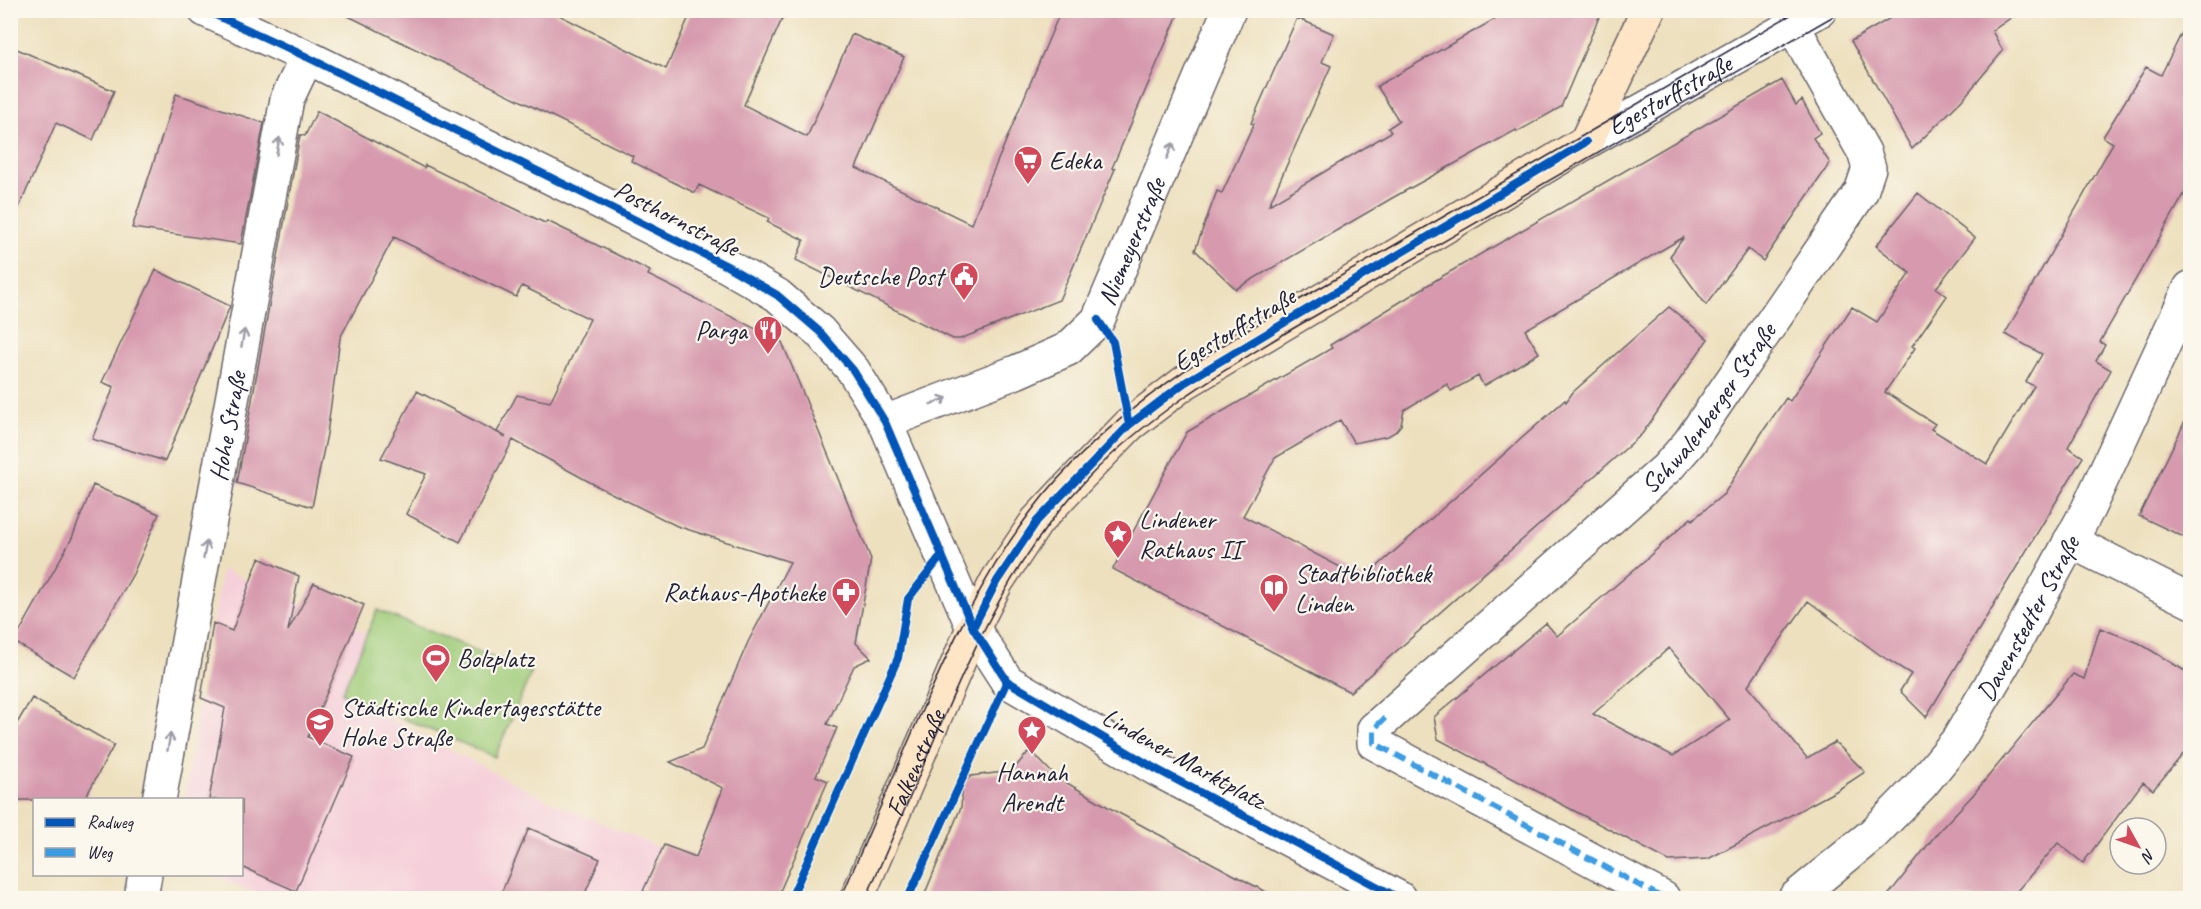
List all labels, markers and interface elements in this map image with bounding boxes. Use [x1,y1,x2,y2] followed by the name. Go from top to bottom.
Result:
[1602,46,1740,143] street label: Egestorffstraße
[273,137,284,156] one-way arrow
[1165,142,1176,160] one-way arrow
[1012,144,1044,186] supermarket icon: Edeka
[1049,144,1103,177] place label: Edeka
[1090,171,1174,310] street label: Niemeyerstraße
[609,173,747,265] street label: Posthornstraße
[818,260,946,293] place label: Deutsche Post
[948,260,980,302] public building icon: Deutsche Post
[1167,279,1304,379] street label: Egestorffstraße
[696,314,749,347] place label: Parga
[752,314,784,356] restaurant icon: Parga
[1634,315,1785,501] street label: Schwalenberger Straße
[238,328,249,348] one-way arrow
[202,366,254,484] street label: Hohe Straße
[930,395,948,406] one-way arrow
[1139,503,1247,566] place label: Lindener Rathaus II
[1102,518,1134,560] place icon: Lindener Rathaus II
[1969,528,2088,707] street label: Davenstedter Straße
[199,541,210,561] one-way arrow
[1295,557,1434,620] place label: Stadtbibliothek Linden
[1258,572,1290,614] library icon: Stadtbibliothek Linden
[663,576,827,609] place label: Rathaus-Apotheke
[830,576,862,618] pharmacy icon: Rathaus-Apotheke
[420,642,452,684] sports icon: Bolzplatz
[457,642,536,675] place label: Bolzplatz
[341,691,603,754] place label: Städtische Kindertagesstätte Hohe Straße
[1096,700,1274,818] street label: Lindener Marktplatz
[878,702,954,821] street label: Falkenstraße
[304,706,336,748] school or university icon: Städtische Kindertagesstätte Hohe Straße
[1016,714,1048,756] place icon: Hannah Arendt
[164,733,175,752] one-way arrow
[996,756,1069,819] place label: Hannah Arendt
[33,798,243,876] legend
[87,811,135,833] text: Radweg
[2108,816,2168,876] north arrow
[87,841,114,863] text: Weg
[2136,845,2160,868] text: N

